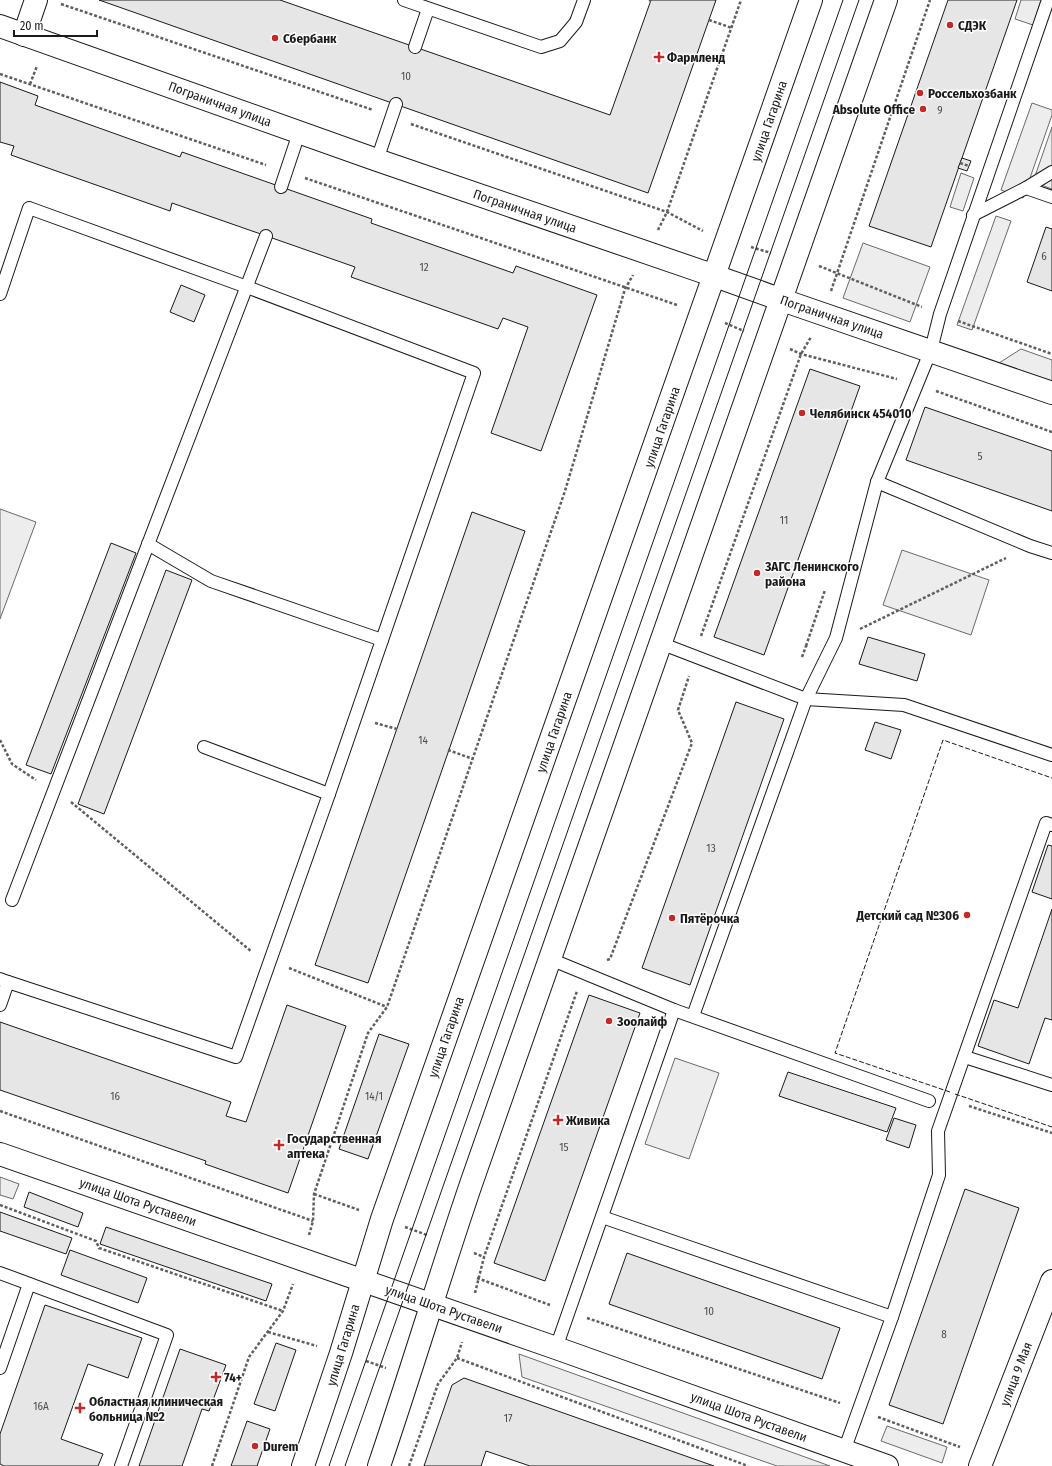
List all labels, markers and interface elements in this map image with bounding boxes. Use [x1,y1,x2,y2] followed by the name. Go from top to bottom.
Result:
[14,12,97,38] scale bar
[958,18,987,33] place label: СДЭК
[20,19,44,33] text: 20 m
[945,20,955,30] marker: СДЭК
[283,31,337,46] place label: Сбербанк
[270,33,280,43] marker: Сбербанк
[667,50,726,65] place label: Фармленд
[654,52,664,62] marker: Фармленд
[401,70,411,83] house number: 10
[166,78,274,130] street label: Пограничная улица
[748,78,790,164] street label: улица Гагарина
[928,86,1017,101] place label: Россельхозбанк
[915,88,925,98] marker: Россельхозбанк
[832,102,915,117] place label: Absolute Office
[918,104,928,114] marker: Absolute Office
[937,104,943,117] house number: 9
[471,186,579,236] street label: Пограничная улица
[1041,250,1047,263] house number: 6
[419,261,429,274] house number: 12
[778,292,886,342] street label: Пограничная улица
[641,384,683,470] street label: улица Гагарина
[810,406,912,421] place label: Челябинск 454010
[797,408,807,418] marker: Челябинск 454010
[977,450,983,463] house number: 5
[780,514,788,527] house number: 11
[764,559,859,589] place label: ЗАГС Ленинского района
[752,568,762,578] marker: ЗАГС Ленинского района
[533,689,575,775] street label: улица Гагарина
[418,734,428,747] house number: 14
[706,842,716,855] house number: 13
[855,908,959,923] place label: Детский сад №306
[962,910,972,920] marker: Детский сад №306
[680,911,740,926] place label: Пятёрочка
[667,913,677,923] marker: Пятёрочка
[425,994,467,1080] street label: улица Гагарина
[616,1014,667,1029] place label: Зоолайф
[604,1016,614,1026] marker: Зоолайф
[110,1090,120,1103] house number: 16
[365,1090,383,1103] house number: 14/1
[565,1113,611,1128] place label: Живика
[553,1115,563,1125] marker: Живика
[287,1131,382,1161] place label: Государственная аптека
[274,1140,284,1150] marker: Государственная аптека
[559,1141,569,1154] house number: 15
[77,1175,199,1229] street label: улица Шота Руставели
[383,1282,505,1336] street label: улица Шота Руставели
[323,1302,363,1388] street label: улица Гагарина
[704,1305,714,1318] house number: 10
[941,1328,947,1341] house number: 8
[997,1340,1035,1408] street label: улица 9 Мая
[224,1370,242,1385] place label: 74+
[211,1372,221,1382] marker: 74+
[689,1389,809,1445] street label: улица Шота Руставели
[89,1394,223,1424] place label: Областная клиническая больница №2
[33,1400,49,1413] house number: 16А
[74,1402,86,1414] marker: Областная клиническая больница №2
[504,1412,513,1425] house number: 17
[263,1439,298,1454] place label: Durem
[250,1441,260,1451] marker: Durem

